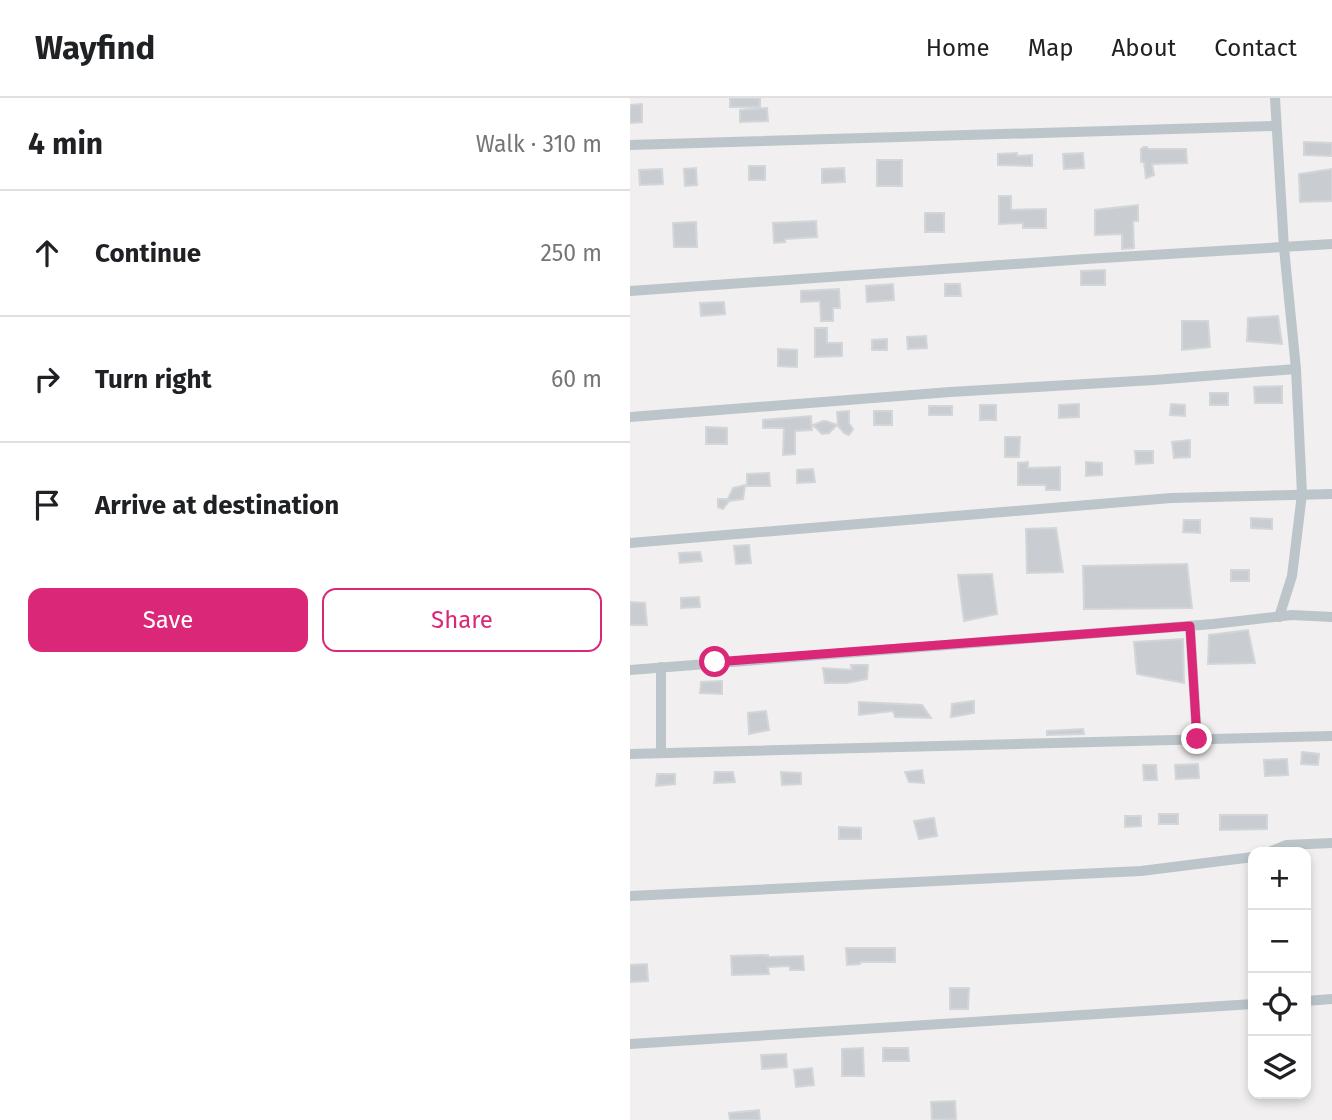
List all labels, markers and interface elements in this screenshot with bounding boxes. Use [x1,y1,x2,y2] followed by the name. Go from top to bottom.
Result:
[35,28,155,68] text: Wayfind
[926,34,990,62] text: Home
[1028,34,1074,62] text: Map
[1112,34,1176,62] text: About
[1214,34,1297,62] text: Contact
[28,126,103,162] text: 4 min
[476,130,602,158] text: Walk · 310 m
[28,234,66,272] icon: ahead
[95,238,201,269] text: Continue
[540,239,602,267] text: 250 m
[28,360,66,398] icon: right
[95,364,212,395] text: Turn right
[551,365,602,393] text: 60 m
[28,486,66,524] icon: arrive
[95,490,339,521] text: Arrive at destination
[28,588,308,652] button: Save
[322,588,602,652] button: Share
[699,646,730,677] route start
[1181,723,1212,754] route end
[1248,847,1311,1099] map controls
[1248,847,1311,910] button: +
[1248,910,1311,973] button: −
[1248,973,1311,1036] button: locate
[1248,1036,1311,1099] button: layers

